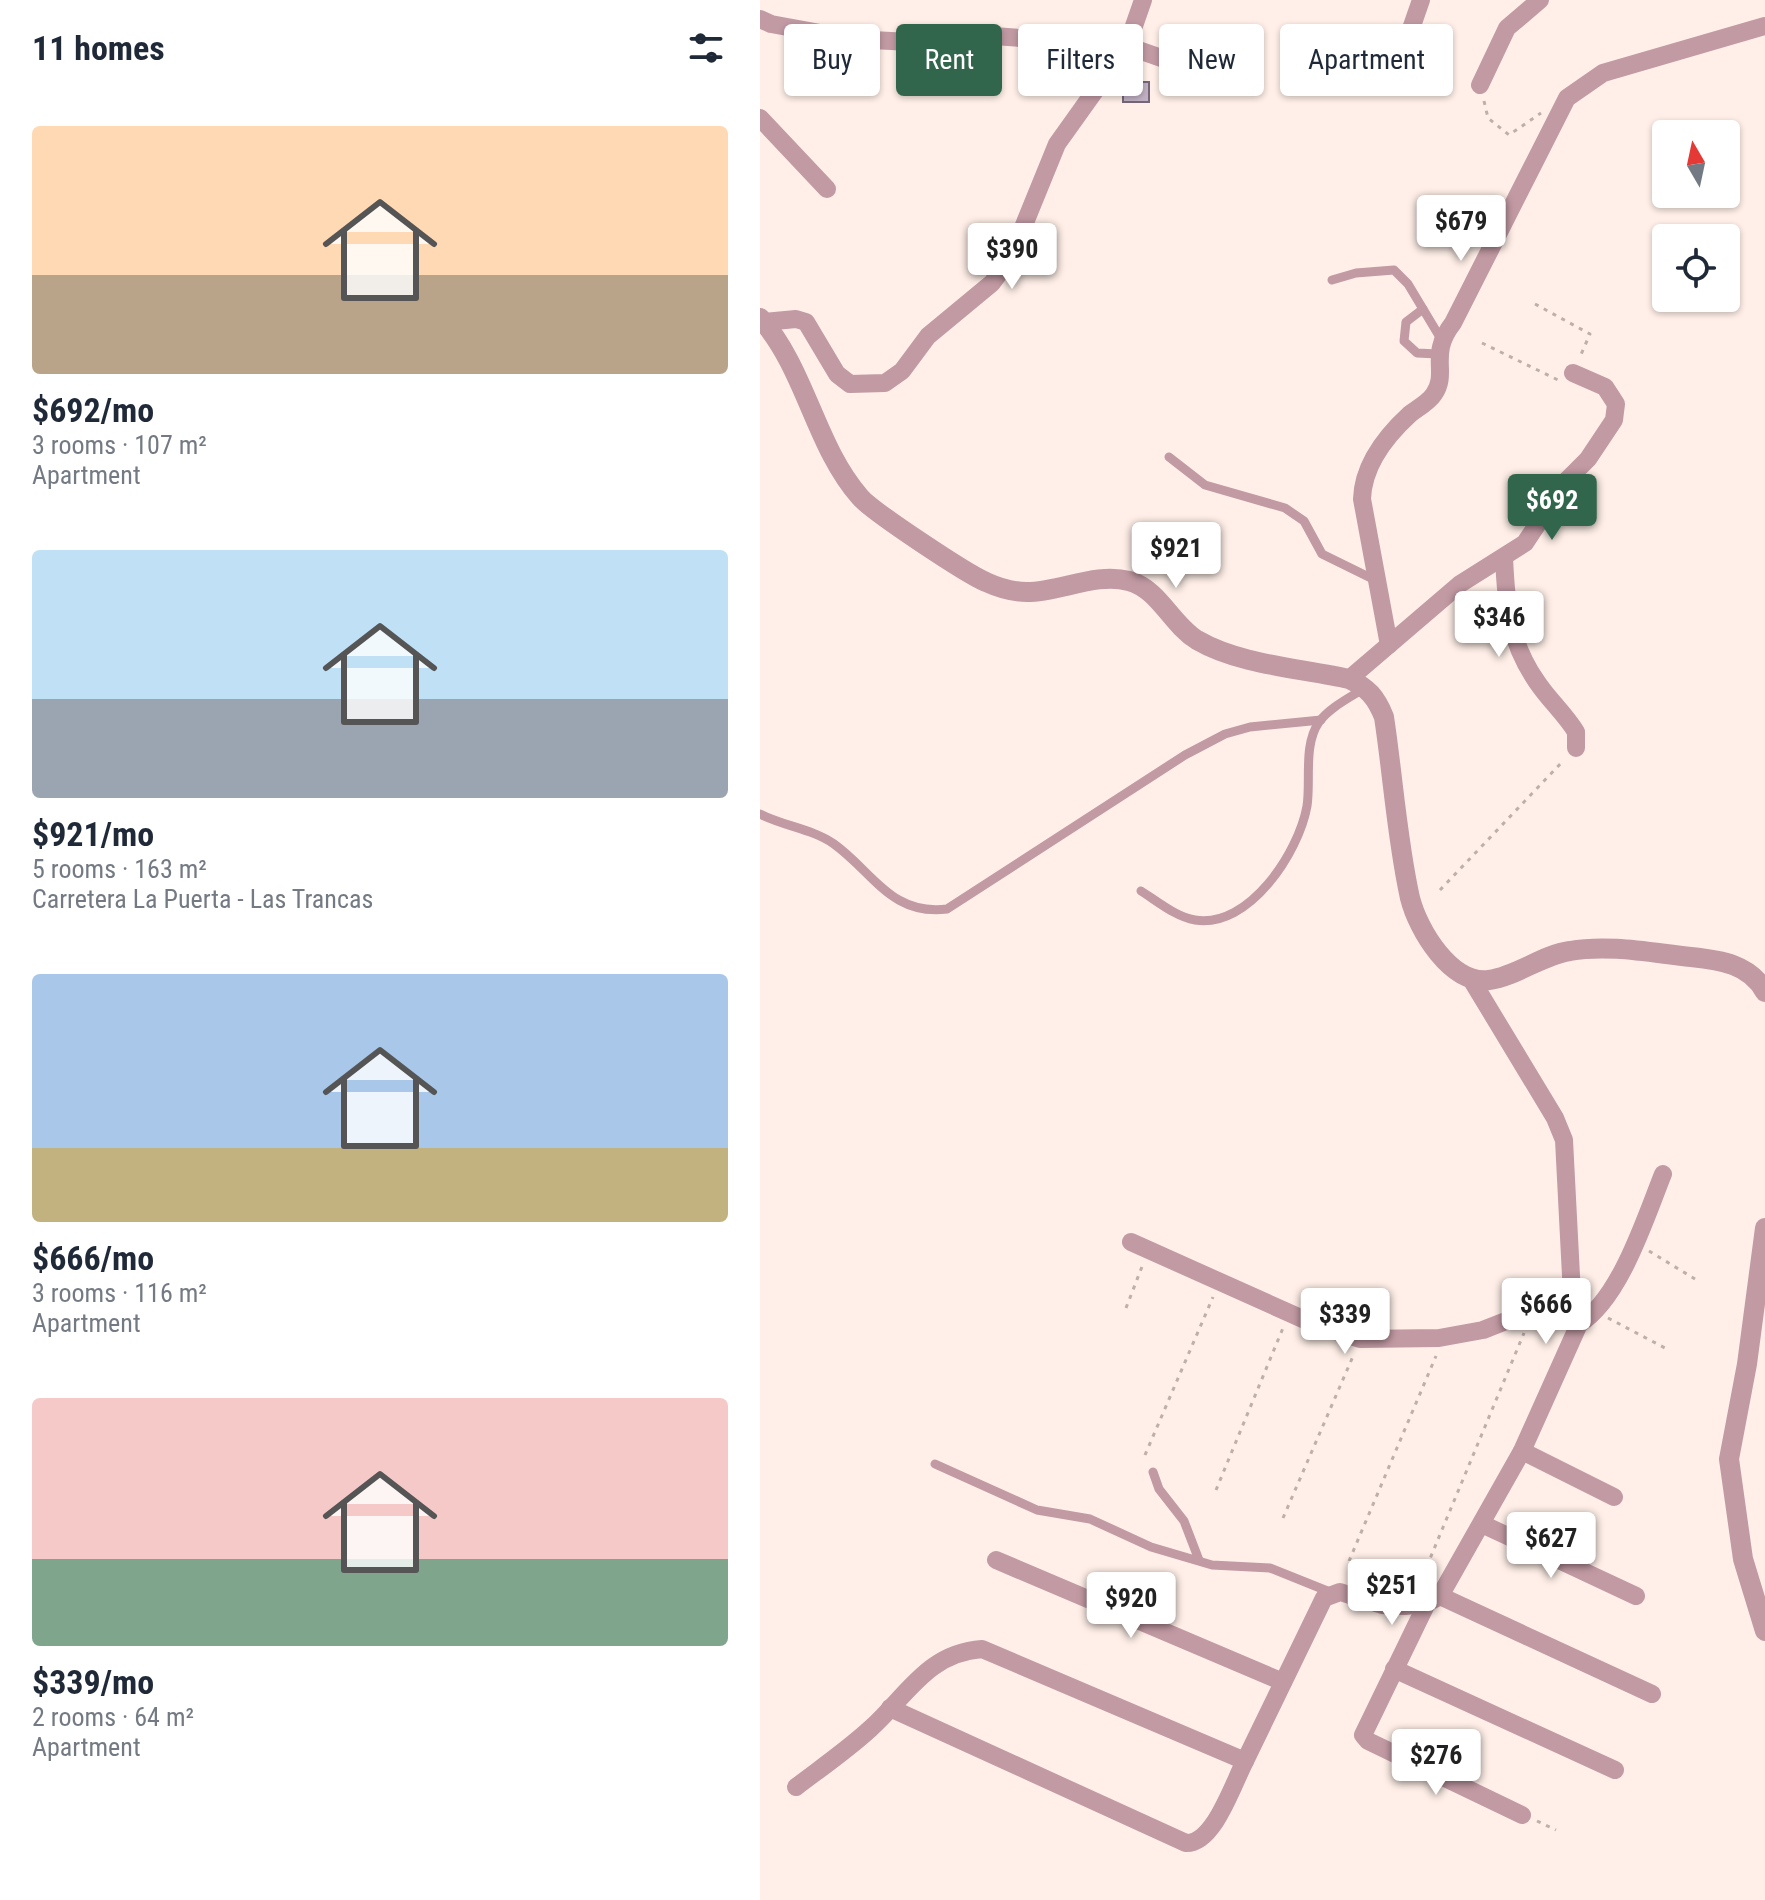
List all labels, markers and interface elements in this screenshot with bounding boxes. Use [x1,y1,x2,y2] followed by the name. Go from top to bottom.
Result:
[784,24,880,96] chip: Buy
[896,24,1002,96] chip: Rent
[1018,24,1143,96] chip: Filters
[1159,24,1264,96] chip: New
[1280,24,1453,96] chip: Apartment
[684,26,728,70] icon: filters
[32,28,165,68] text: 11 homes
[1652,120,1740,208] north arrow
[1652,120,1740,312] map controls
[308,178,452,322] icon: home
[1414,195,1508,263] pin: $679
[1435,206,1487,236] text: $679
[965,223,1059,291] pin: $390
[1652,224,1740,312] button: locate
[986,234,1038,264] text: $390
[32,390,154,430] text: $692/mo
[32,430,207,460] text: 3 rooms · 107 m²
[32,460,141,490] text: Apartment
[1505,474,1599,542] pin: $692
[1526,485,1578,515] text: $692
[1129,522,1223,590] pin: $921
[1150,533,1202,563] text: $921
[1452,591,1546,659] pin: $346
[308,602,452,746] icon: home
[1473,602,1525,632] text: $346
[32,814,154,854] text: $921/mo
[32,854,207,884] text: 5 rooms · 163 m²
[32,884,373,914] text: Carretera La Puerta - Las Trancas
[308,1026,452,1170] icon: home
[32,1238,154,1278] text: $666/mo
[32,1278,207,1308] text: 3 rooms · 116 m²
[1499,1278,1593,1346] pin: $666
[1298,1288,1392,1356] pin: $339
[1520,1289,1572,1319] text: $666
[1319,1299,1371,1329] text: $339
[32,1308,141,1338] text: Apartment
[308,1450,452,1594] icon: home
[1504,1512,1598,1580] pin: $627
[1525,1523,1577,1553] text: $627
[1345,1559,1439,1627] pin: $251
[1366,1570,1418,1600] text: $251
[1084,1572,1178,1640] pin: $920
[1105,1583,1157,1613] text: $920
[32,1662,154,1702] text: $339/mo
[32,1702,194,1732] text: 2 rooms · 64 m²
[1389,1729,1483,1797] pin: $276
[32,1732,141,1762] text: Apartment
[1410,1740,1462,1770] text: $276

